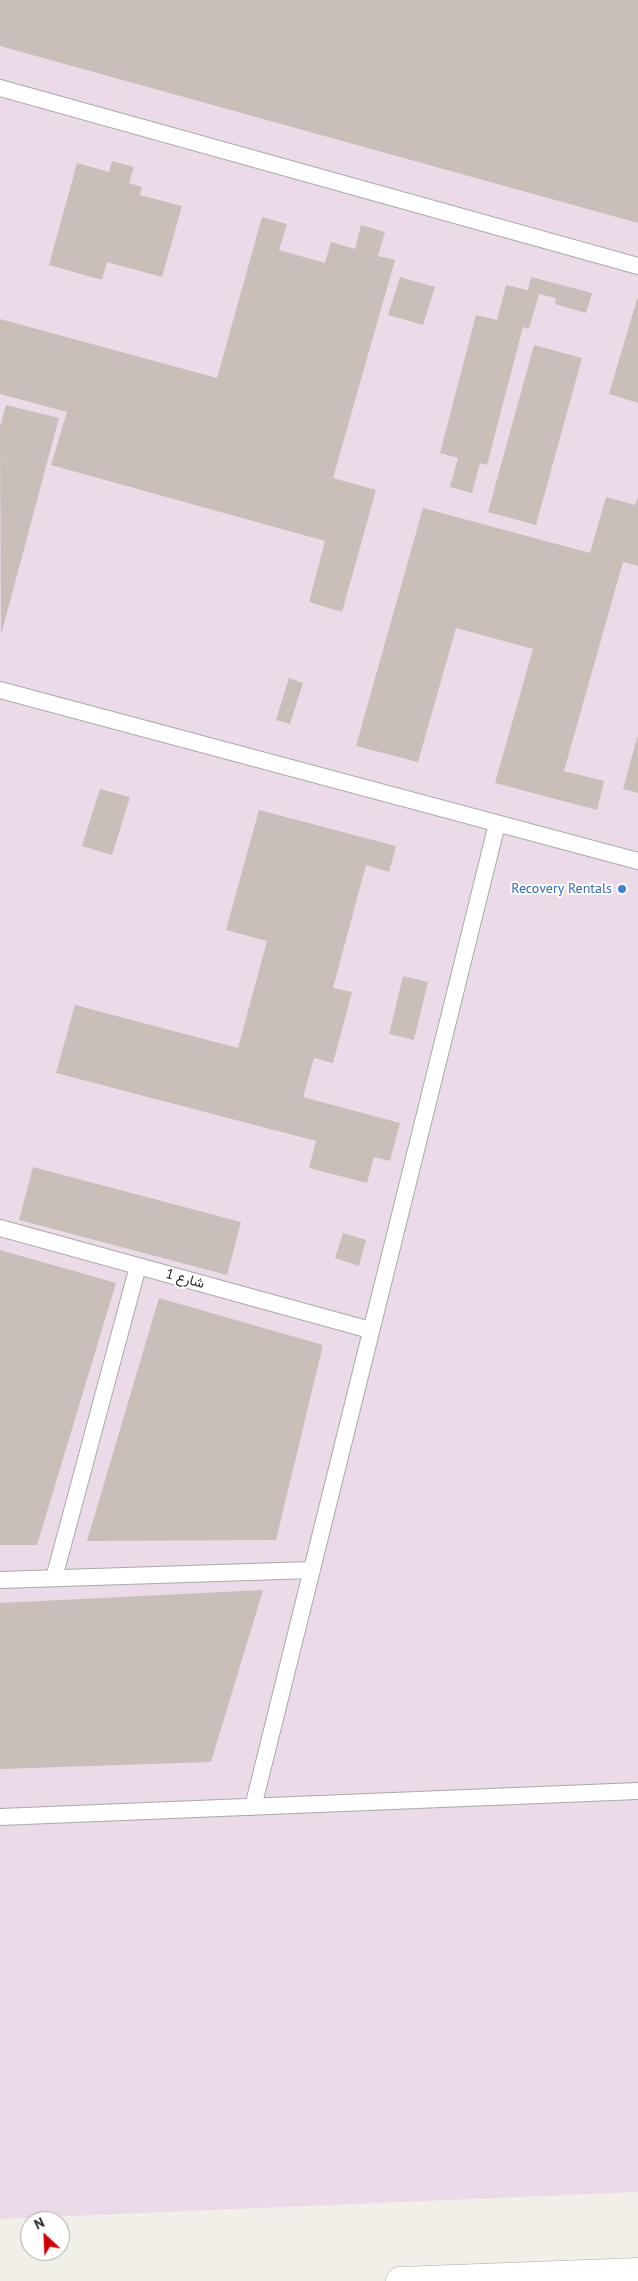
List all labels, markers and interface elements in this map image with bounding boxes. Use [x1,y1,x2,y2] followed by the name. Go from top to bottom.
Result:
[511,881,612,897] place label: Recovery Rentals
[616,883,628,895] marker: Recovery Rentals
[164,1265,206,1293] street label: شارع 1
[20,2211,70,2261] north arrow
[31,2213,47,2233] text: N

